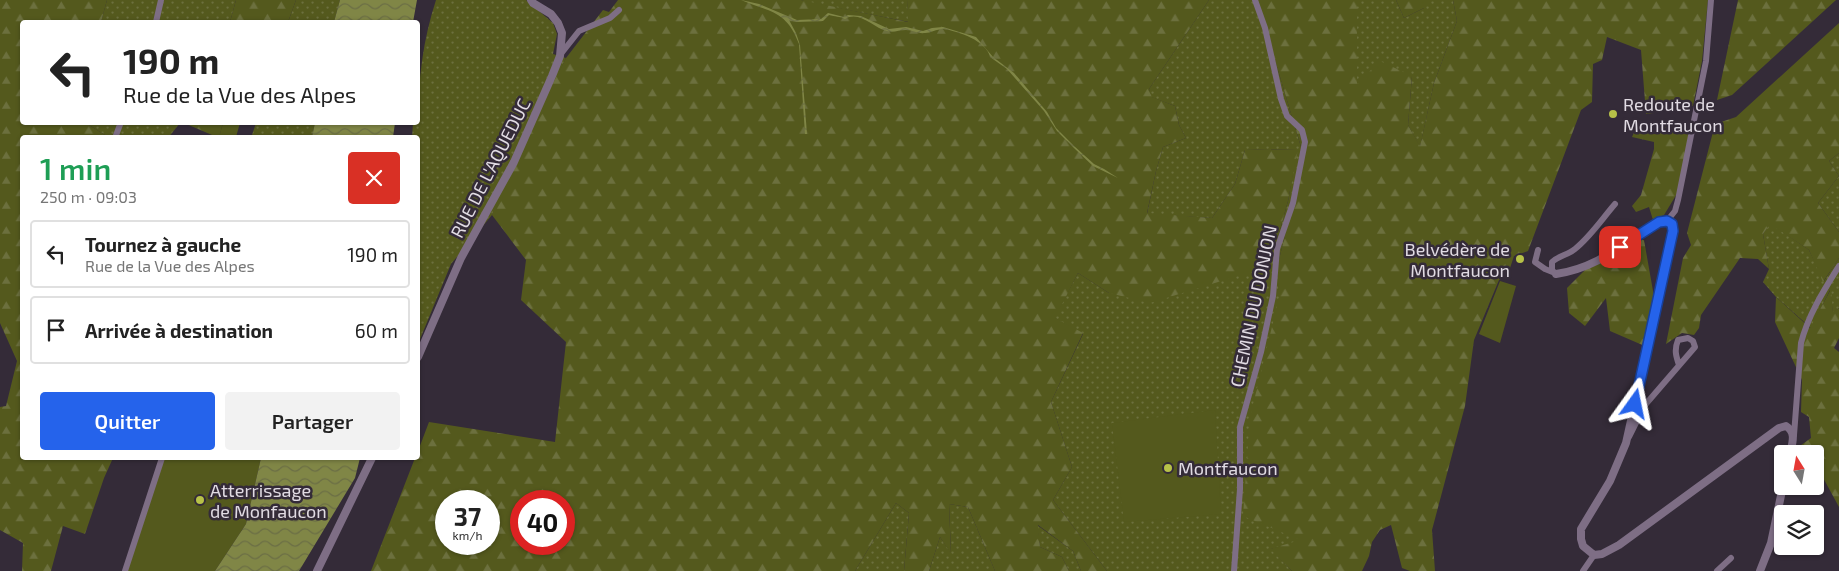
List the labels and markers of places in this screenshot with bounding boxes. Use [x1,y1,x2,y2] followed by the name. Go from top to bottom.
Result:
[1623,93,1723,136] place label: Redoute de Montfaucon
[1607,108,1619,120] marker: Redoute de Montfaucon
[1599,226,1641,268] pin
[1405,238,1510,281] place label: Belvédère de Montfaucon
[1514,253,1526,265] marker: Belvédère de Montfaucon
[1178,457,1278,479] place label: Montfaucon
[1162,462,1174,474] marker: Montfaucon
[210,479,327,522] place label: Atterrissage de Monfaucon
[194,494,206,506] marker: Atterrissage de Monfaucon

